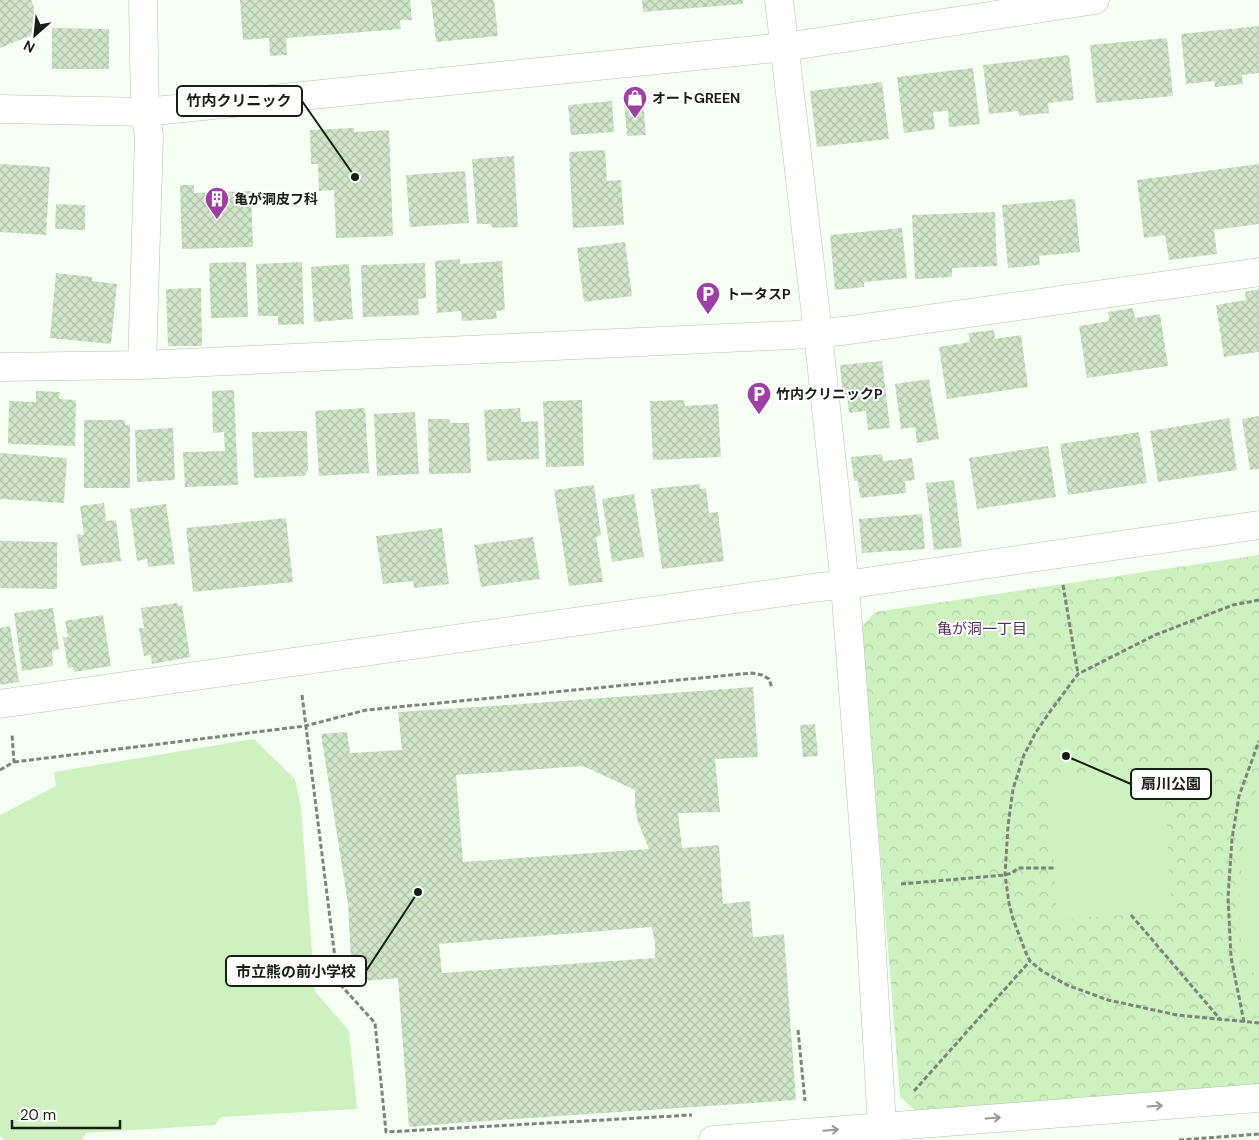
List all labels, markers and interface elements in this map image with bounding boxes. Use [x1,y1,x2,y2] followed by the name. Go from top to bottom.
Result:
[10,10,60,60] north arrow
[20,36,38,57] text: N
[622,85,648,119] shop icon: オートGREEN
[177,86,302,116] callout: 竹内クリニック
[652,89,740,107] place label: オートGREEN
[186,91,292,111] text: 竹内クリニック
[204,186,230,220] building icon: 亀が洞皮フ科
[234,190,318,208] place label: 亀が洞皮フ科
[695,281,721,315] parking icon: トータスP
[726,285,791,303] place label: トータスP
[746,381,772,415] parking icon: 竹内クリニックP
[776,385,883,403] place label: 竹内クリニックP
[937,619,1027,639] district label: 亀が洞一丁目
[1131,769,1211,799] callout: 扇川公園
[1141,774,1201,794] text: 扇川公園
[226,956,366,986] callout: 市立熊の前小学校
[236,962,356,982] text: 市立熊の前小学校
[12,1098,120,1130] scale bar
[1147,1101,1163,1110] one-way arrow
[20,1105,56,1125] text: 20 m
[985,1113,1001,1122] one-way arrow
[823,1126,839,1135] one-way arrow

